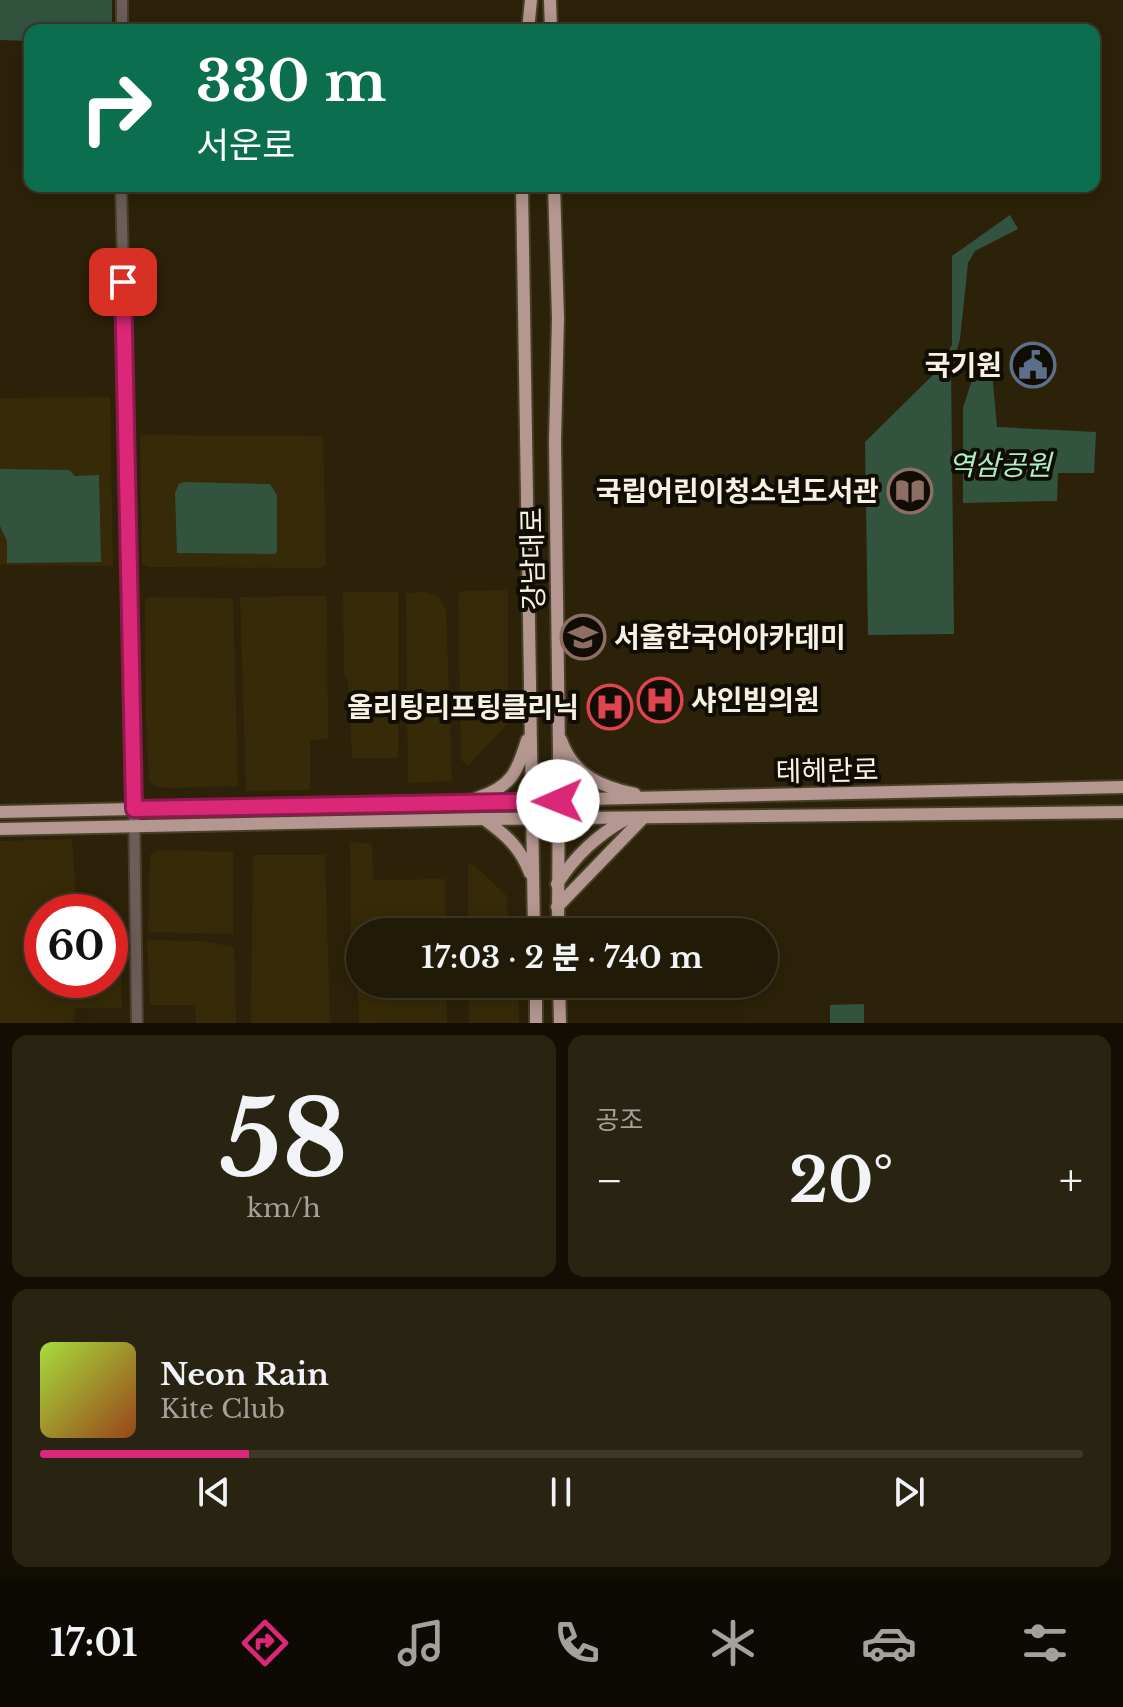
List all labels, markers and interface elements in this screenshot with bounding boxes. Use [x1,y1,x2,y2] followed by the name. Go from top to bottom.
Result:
[196,47,386,116] text: 330 m
[64,56,168,160] icon: right
[196,123,295,168] text: 서운로
[89,248,157,316] pin
[101,260,145,304] icon: arrive
[1009,341,1057,389] public building icon: 국기원
[925,348,1002,383] place label: 국기원
[948,448,1054,483] park label: 역삼공원
[886,467,934,515] library icon: 국립어린이청소년도서관
[596,474,879,509] place label: 국립어린이청소년도서관
[515,507,551,611] street label: 강남대로
[559,613,607,661] school or university icon: 서울한국어아카데미
[614,620,846,655] place label: 서울한국어아카데미
[636,676,684,724] hospital icon: 샤인빔의원
[586,683,634,731] hospital icon: 올리팅리프팅클리닉
[691,683,820,718] place label: 샤인빔의원
[347,690,579,725] place label: 올리팅리프팅클리닉
[775,753,879,789] street label: 테헤란로
[516,759,600,843] position arrow
[24,894,128,998] speed limit sign: 60
[421,939,703,976] text: 17:03 · 2 분 · 740 m
[220,1075,348,1204] text: 58
[596,1104,643,1136] text: 공조
[789,1144,893,1218] text: 20°
[596,1153,623,1208] text: −
[1059,1153,1083,1208] text: +
[247,1192,321,1224] text: km/h
[160,1356,329,1393] text: Neon Rain
[160,1393,285,1425] text: Kite Club
[192,1470,236,1514] icon: previous
[539,1470,583,1514] icon: pause
[887,1470,931,1514] icon: next
[237,1615,293,1671] icon: directions
[393,1615,449,1671] icon: music
[549,1615,605,1671] icon: phone
[705,1615,761,1671] icon: climate
[861,1615,917,1671] icon: car
[1017,1615,1073,1671] icon: filters
[50,1621,137,1666] text: 17:01

